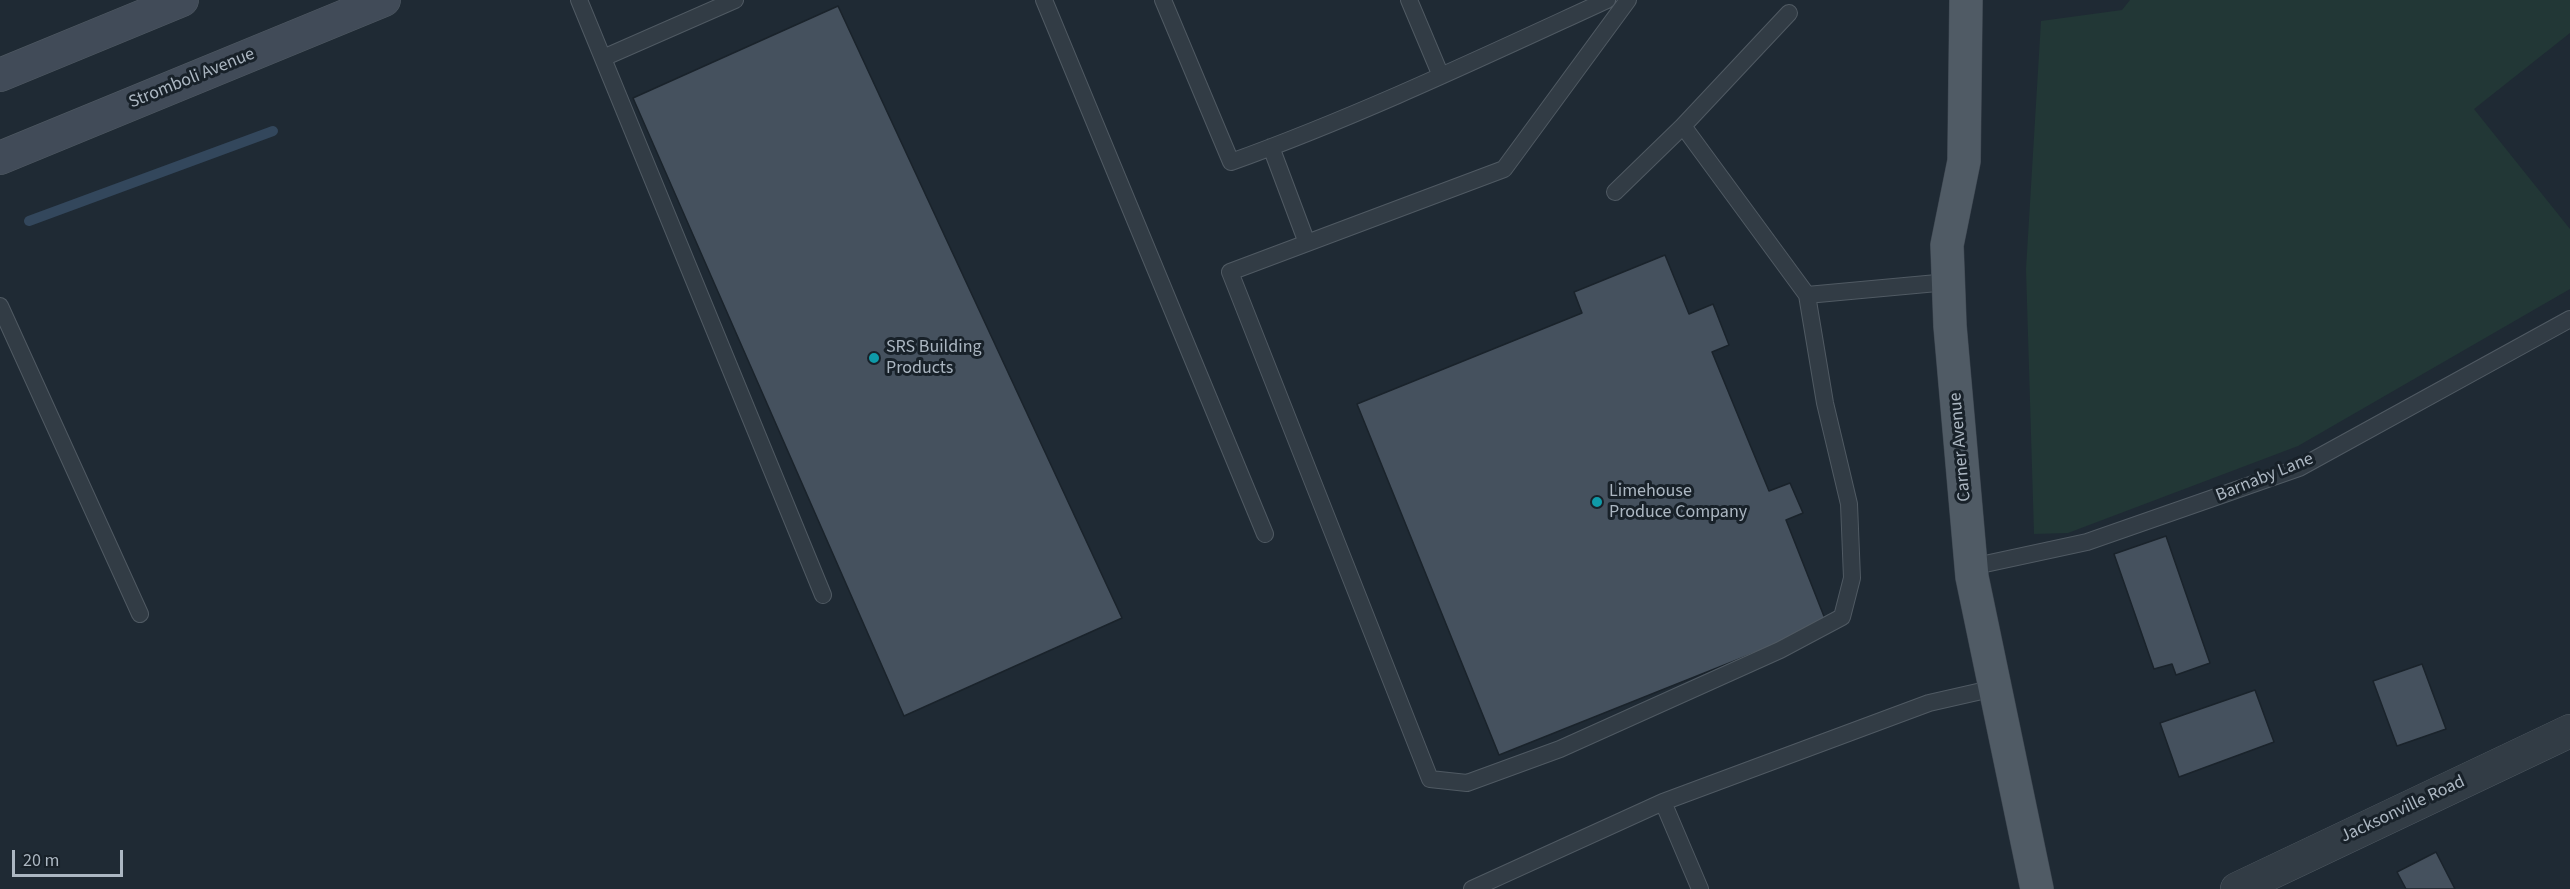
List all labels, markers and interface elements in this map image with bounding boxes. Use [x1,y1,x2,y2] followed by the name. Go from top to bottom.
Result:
[126,44,258,114] street label: Stromboli Avenue
[886,337,982,380] place label: SRS Building Products
[867,351,881,365] marker: SRS Building Products
[1945,391,1977,503] street label: Carner Avenue
[2213,449,2317,507] street label: Barnaby Lane
[1609,481,1747,524] place label: Limehouse Produce Company
[1590,495,1604,509] marker: Limehouse Produce Company
[2337,772,2469,848] street label: Jacksonville Road
[15,838,126,876] scale bar
[23,848,59,873] text: 20 m

